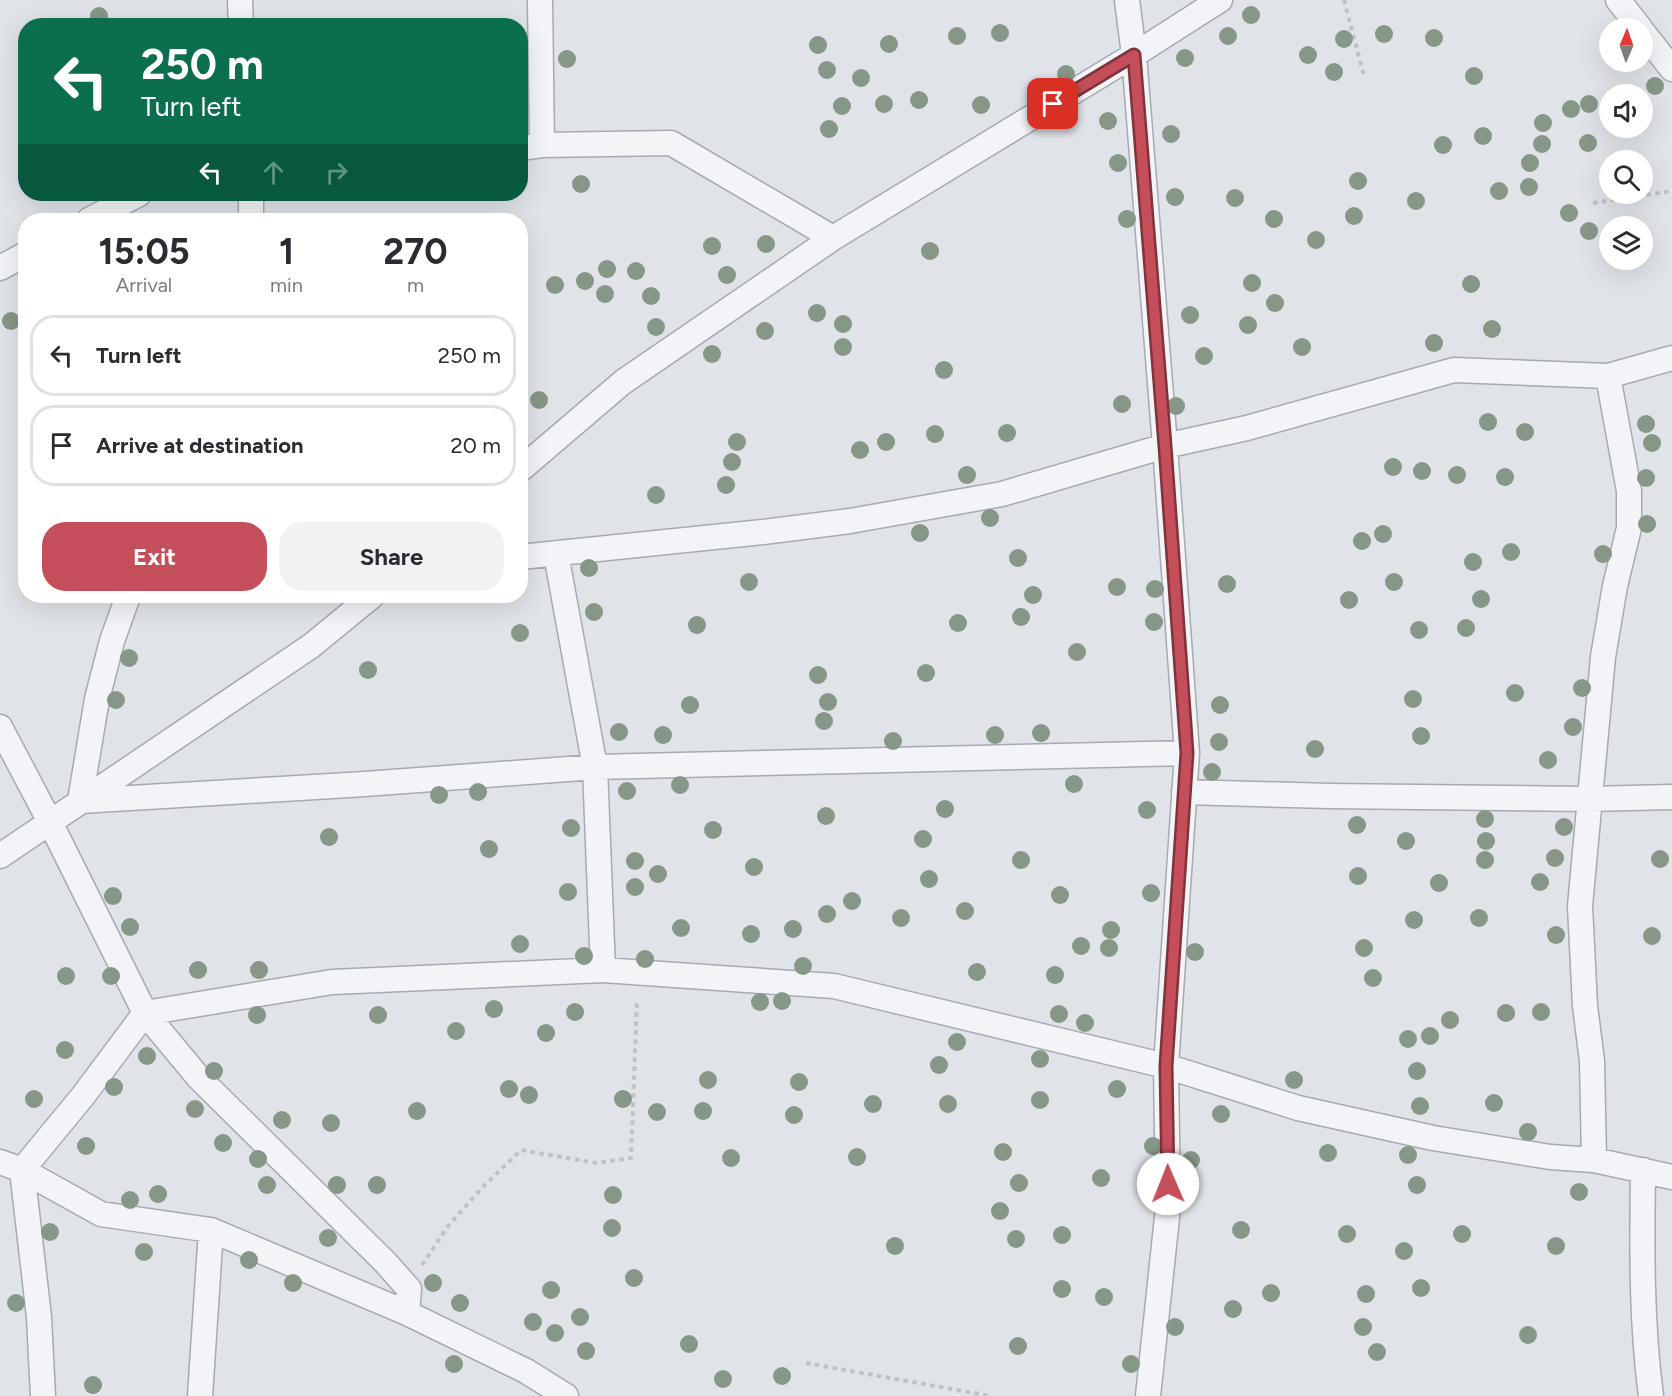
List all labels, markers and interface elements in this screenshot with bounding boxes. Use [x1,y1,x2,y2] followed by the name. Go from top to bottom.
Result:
[1599,18,1653,72] north arrow
[1599,18,1653,270] map controls
[141,39,264,90] text: 250 m
[42,42,120,120] icon: left
[1027,78,1078,129] pin
[1599,84,1653,138] button: sound
[1036,87,1069,120] icon: arrive
[141,90,241,123] text: Turn left
[1599,150,1653,204] button: search
[194,156,227,189] icon: left
[257,156,290,189] icon: ahead
[320,156,353,189] icon: right
[1599,216,1653,270] button: layers
[98,230,190,273] text: 15:05
[279,230,294,273] text: 1
[383,230,448,273] text: 270
[116,273,172,297] text: Arrival
[270,273,303,297] text: min
[407,273,424,297] text: m
[45,339,78,372] icon: left
[96,342,182,369] text: Turn left
[438,342,501,369] text: 250 m
[45,429,78,462] icon: arrive
[96,432,304,459] text: Arrive at destination
[450,432,501,459] text: 20 m
[42,522,267,591] button: Exit
[279,522,504,591] button: Share
[1136,1152,1200,1216] position arrow

